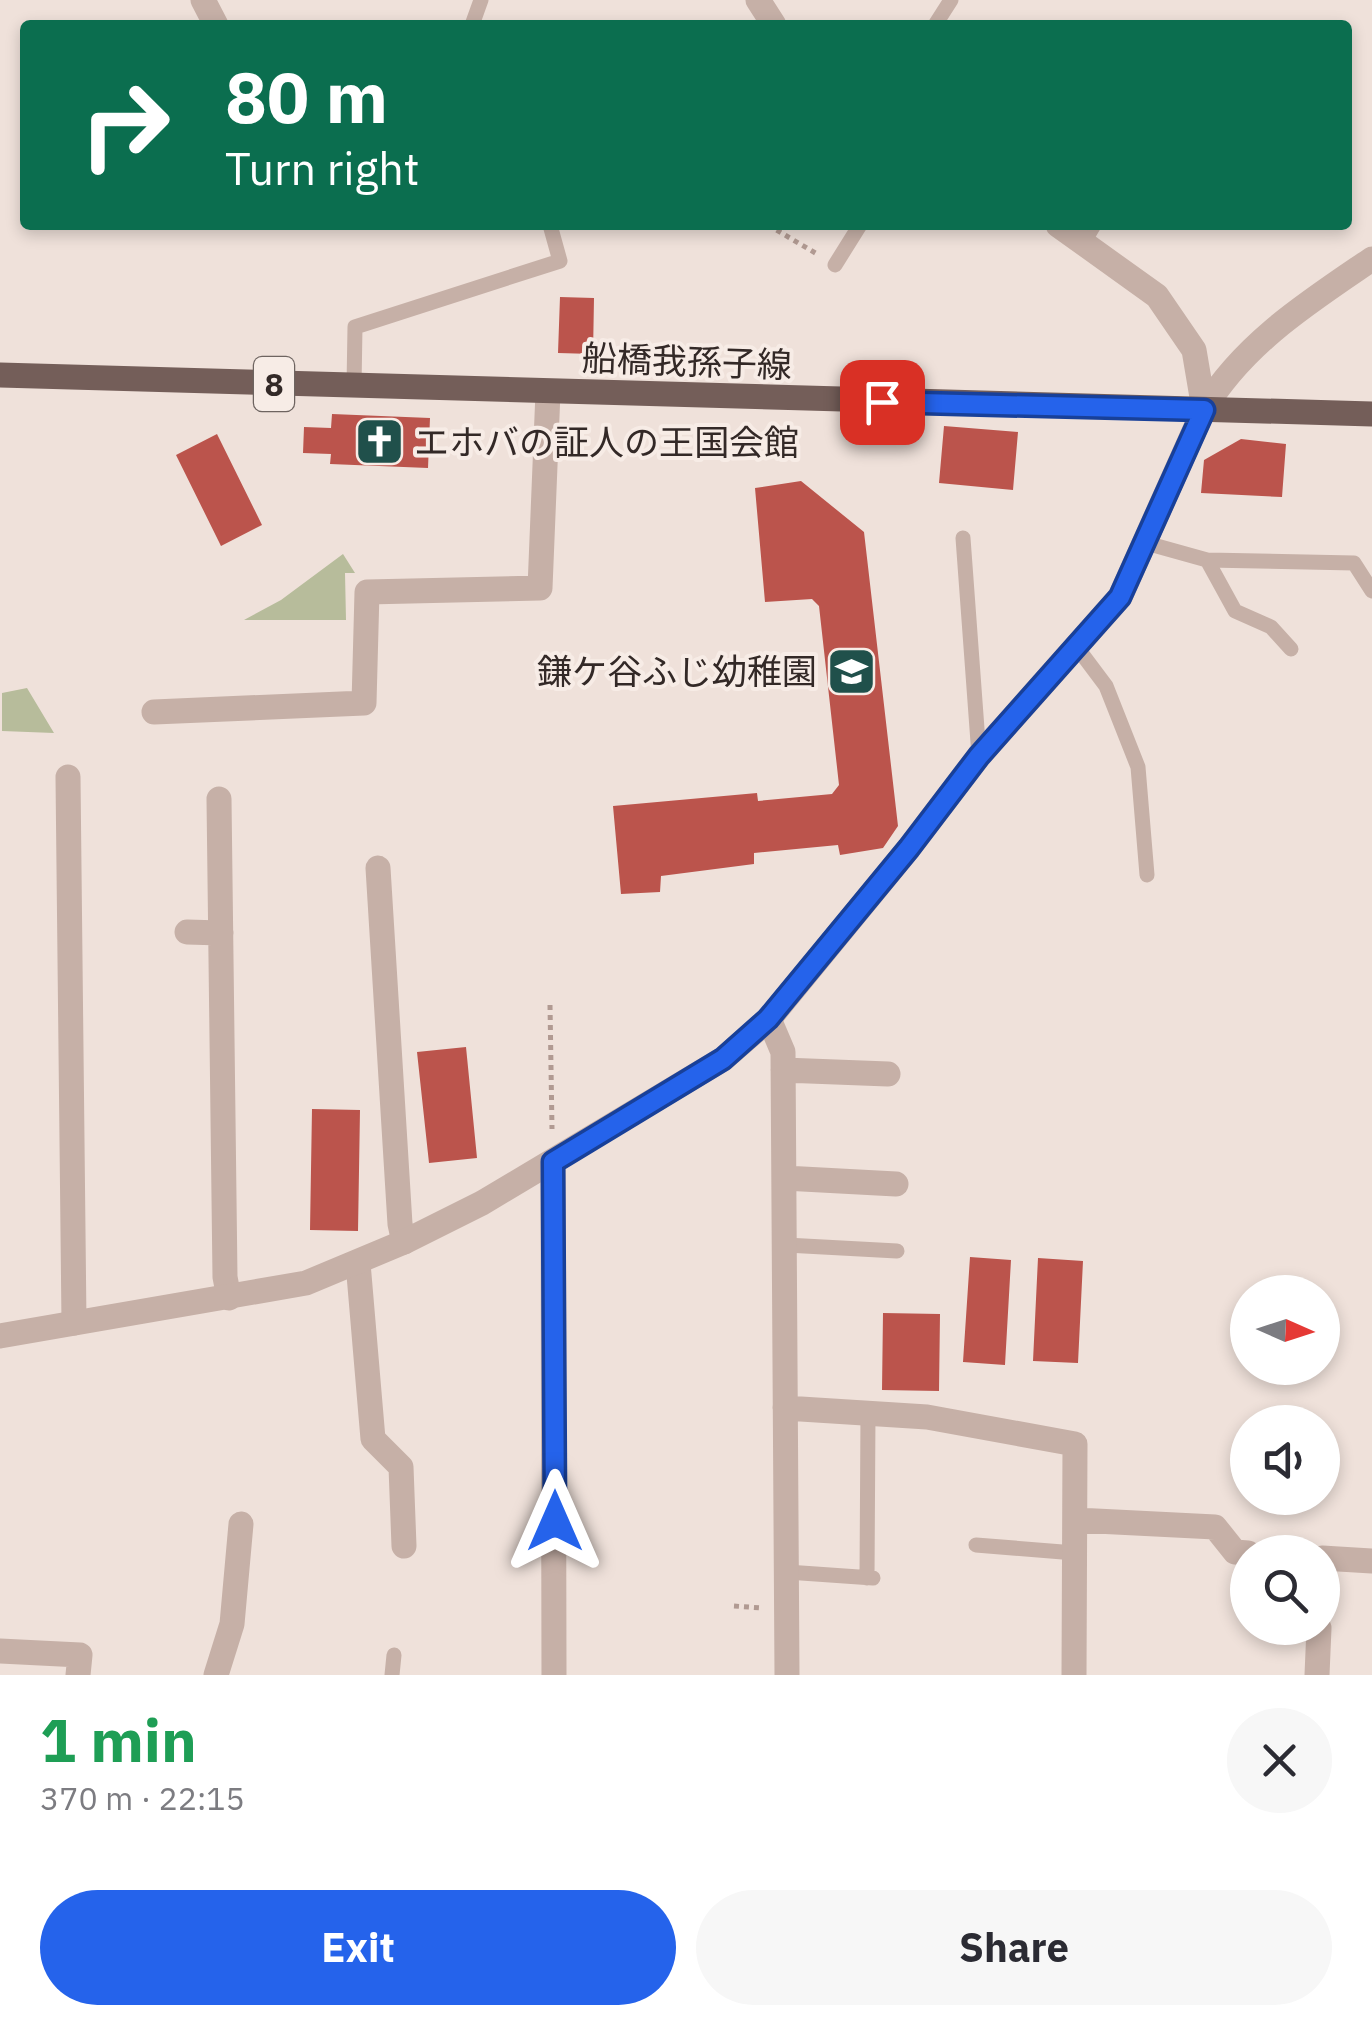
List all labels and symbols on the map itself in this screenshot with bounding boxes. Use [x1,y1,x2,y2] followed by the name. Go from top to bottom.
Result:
[581,334,793,388] street label: 船橋我孫子線
[254,357,294,411] road number: 8
[840,360,925,445] pin
[353,416,405,468] church icon: エホバの証人の王国会館
[414,419,799,465] place label: エホバの証人の王国会館
[826,645,878,697] school or university icon: 鎌ケ谷ふじ幼稚園
[537,648,817,694] place label: 鎌ケ谷ふじ幼稚園
[1230,1275,1340,1385] north arrow
[503,1469,607,1573] position arrow

